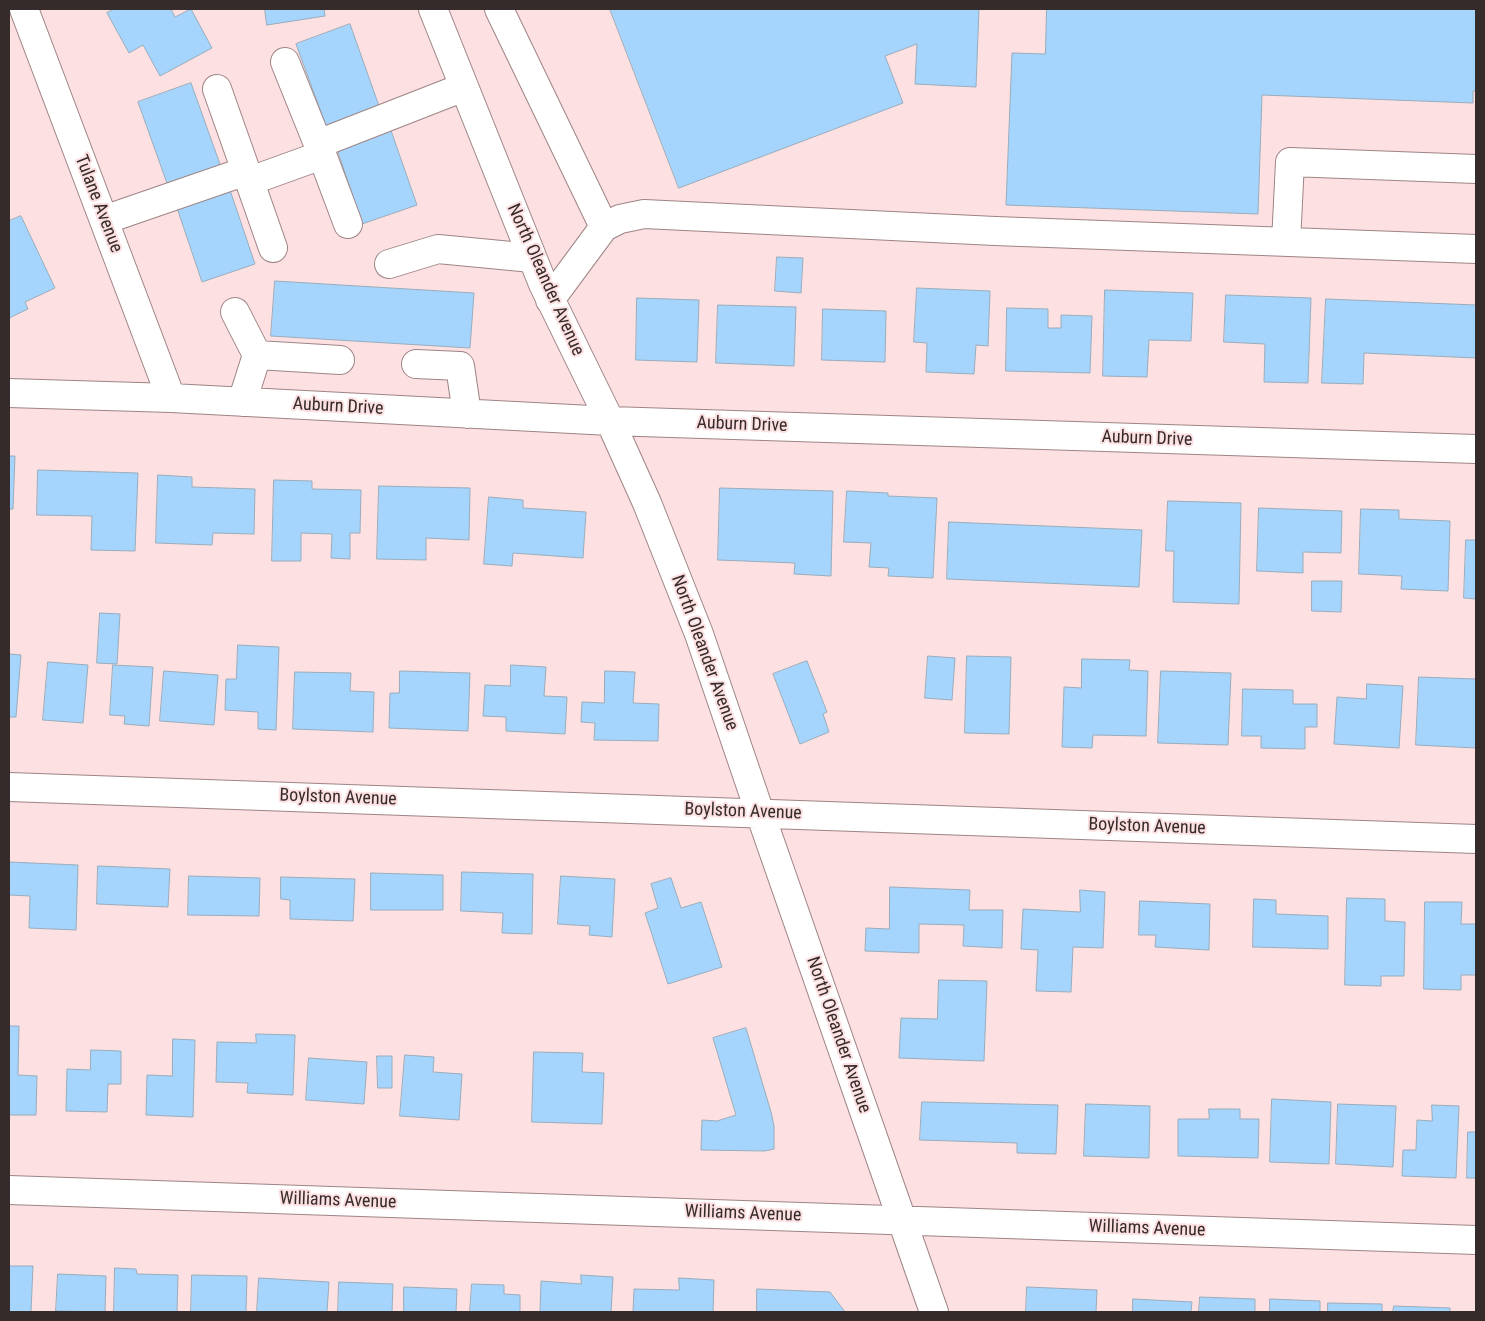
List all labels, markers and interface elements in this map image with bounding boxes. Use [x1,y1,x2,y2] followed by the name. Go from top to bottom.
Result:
[69,152,127,256] street label: Tulane Avenue
[502,201,588,359] street label: North Oleander Avenue
[292,394,384,420] street label: Auburn Drive
[696,413,788,437] street label: Auburn Drive
[1101,427,1193,451] street label: Auburn Drive
[666,572,742,734] street label: North Oleander Avenue
[279,785,397,811] street label: Boylston Avenue
[684,799,802,825] street label: Boylston Avenue
[1088,814,1206,840] street label: Boylston Avenue
[801,954,875,1116] street label: North Oleander Avenue
[279,1188,397,1214] street label: Williams Avenue
[684,1201,802,1227] street label: Williams Avenue
[1088,1216,1206,1242] street label: Williams Avenue

